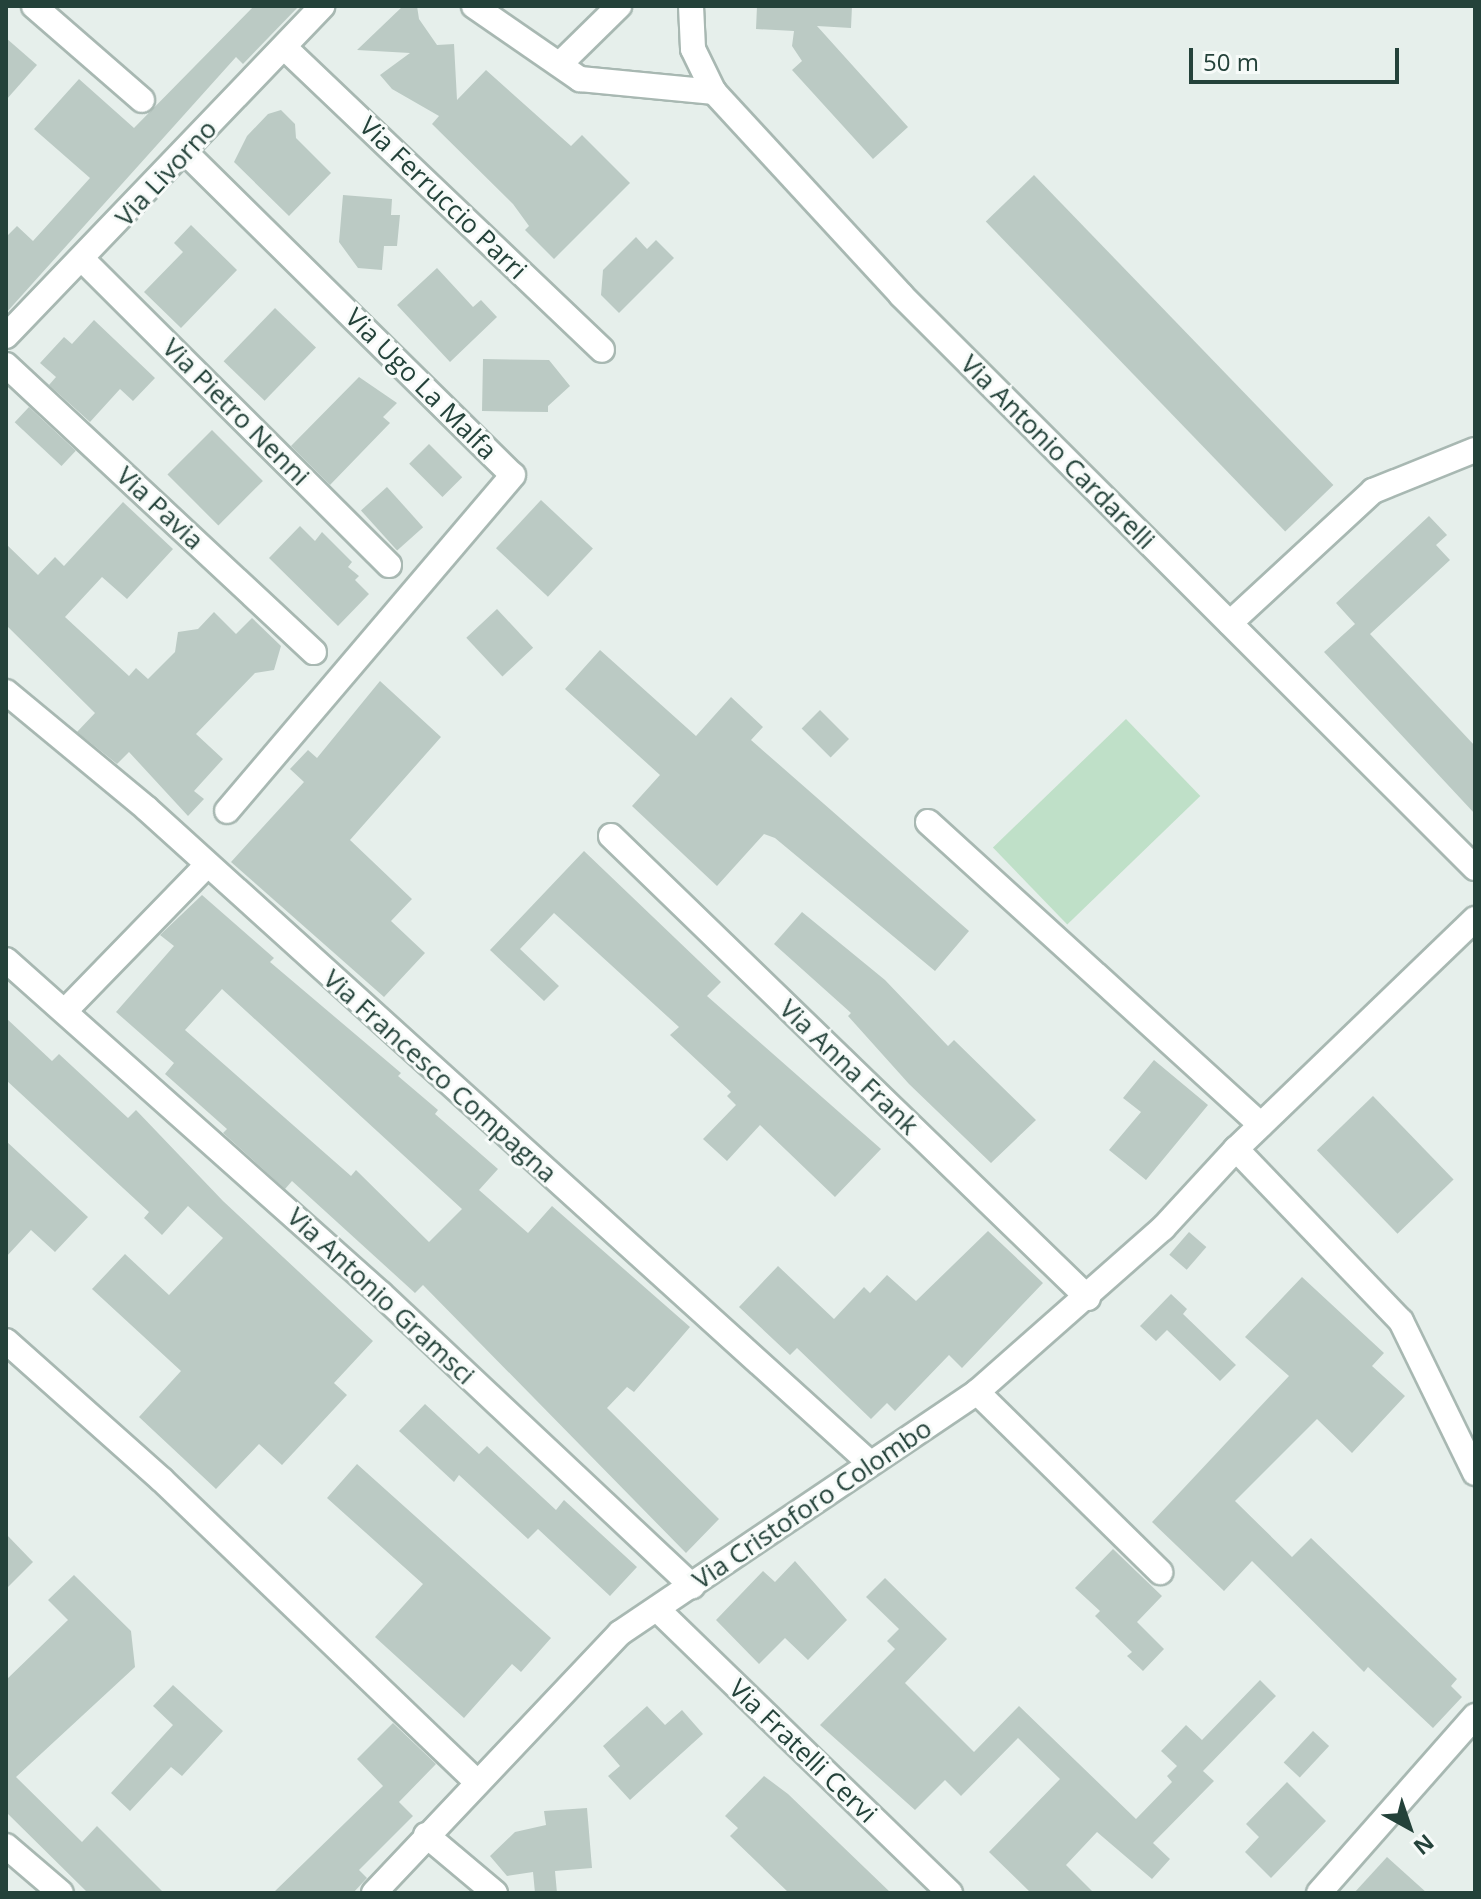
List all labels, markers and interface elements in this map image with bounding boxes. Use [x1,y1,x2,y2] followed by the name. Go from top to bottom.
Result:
[1193,32,1403,82] scale bar
[1203,45,1259,78] text: 50 m
[353,110,533,286] street label: Via Ferruccio Parri
[109,113,223,233] street label: Via Livorno
[339,302,503,466] street label: Via Ugo La Malfa
[156,332,316,492] street label: Via Pietro Nenni
[954,348,1162,556] street label: Via Antonio Cardarelli
[110,460,210,556] street label: Via Pavia
[317,963,563,1189] street label: Via Francesco Compagna
[773,993,925,1141] street label: Via Anna Frank
[281,1201,481,1391] street label: Via Antonio Gramsci
[687,1412,937,1596] street label: Via Cristoforo Colombo
[723,1673,883,1829] street label: Via Fratelli Cervi
[1369,1787,1449,1867] north arrow
[1408,1828,1441,1863] text: N

